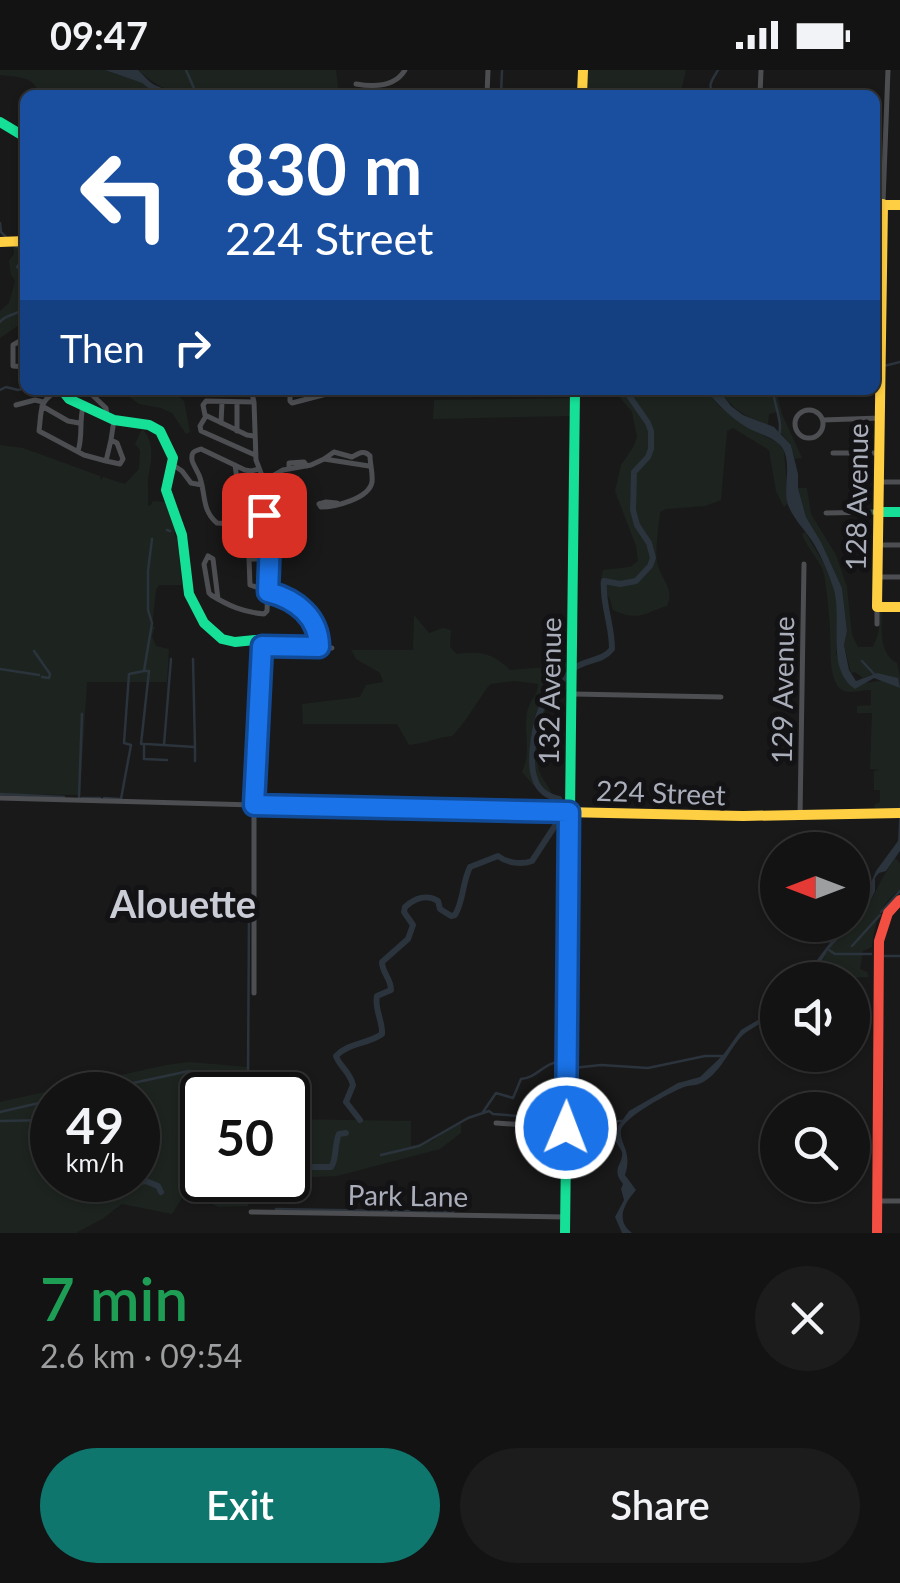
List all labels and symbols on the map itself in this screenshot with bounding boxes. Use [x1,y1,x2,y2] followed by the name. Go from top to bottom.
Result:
[838,423,874,571] street label: 128 Avenue
[222,473,307,558] pin
[764,616,800,764] street label: 129 Avenue
[531,617,567,765] street label: 132 Avenue
[596,773,726,811] street label: 224 Street
[760,832,870,942] north arrow
[109,880,256,926] district label: Alouette
[180,1072,310,1202] speed limit sign: 50
[514,1076,618,1180] position arrow
[347,1177,469,1213] street label: Park Lane

